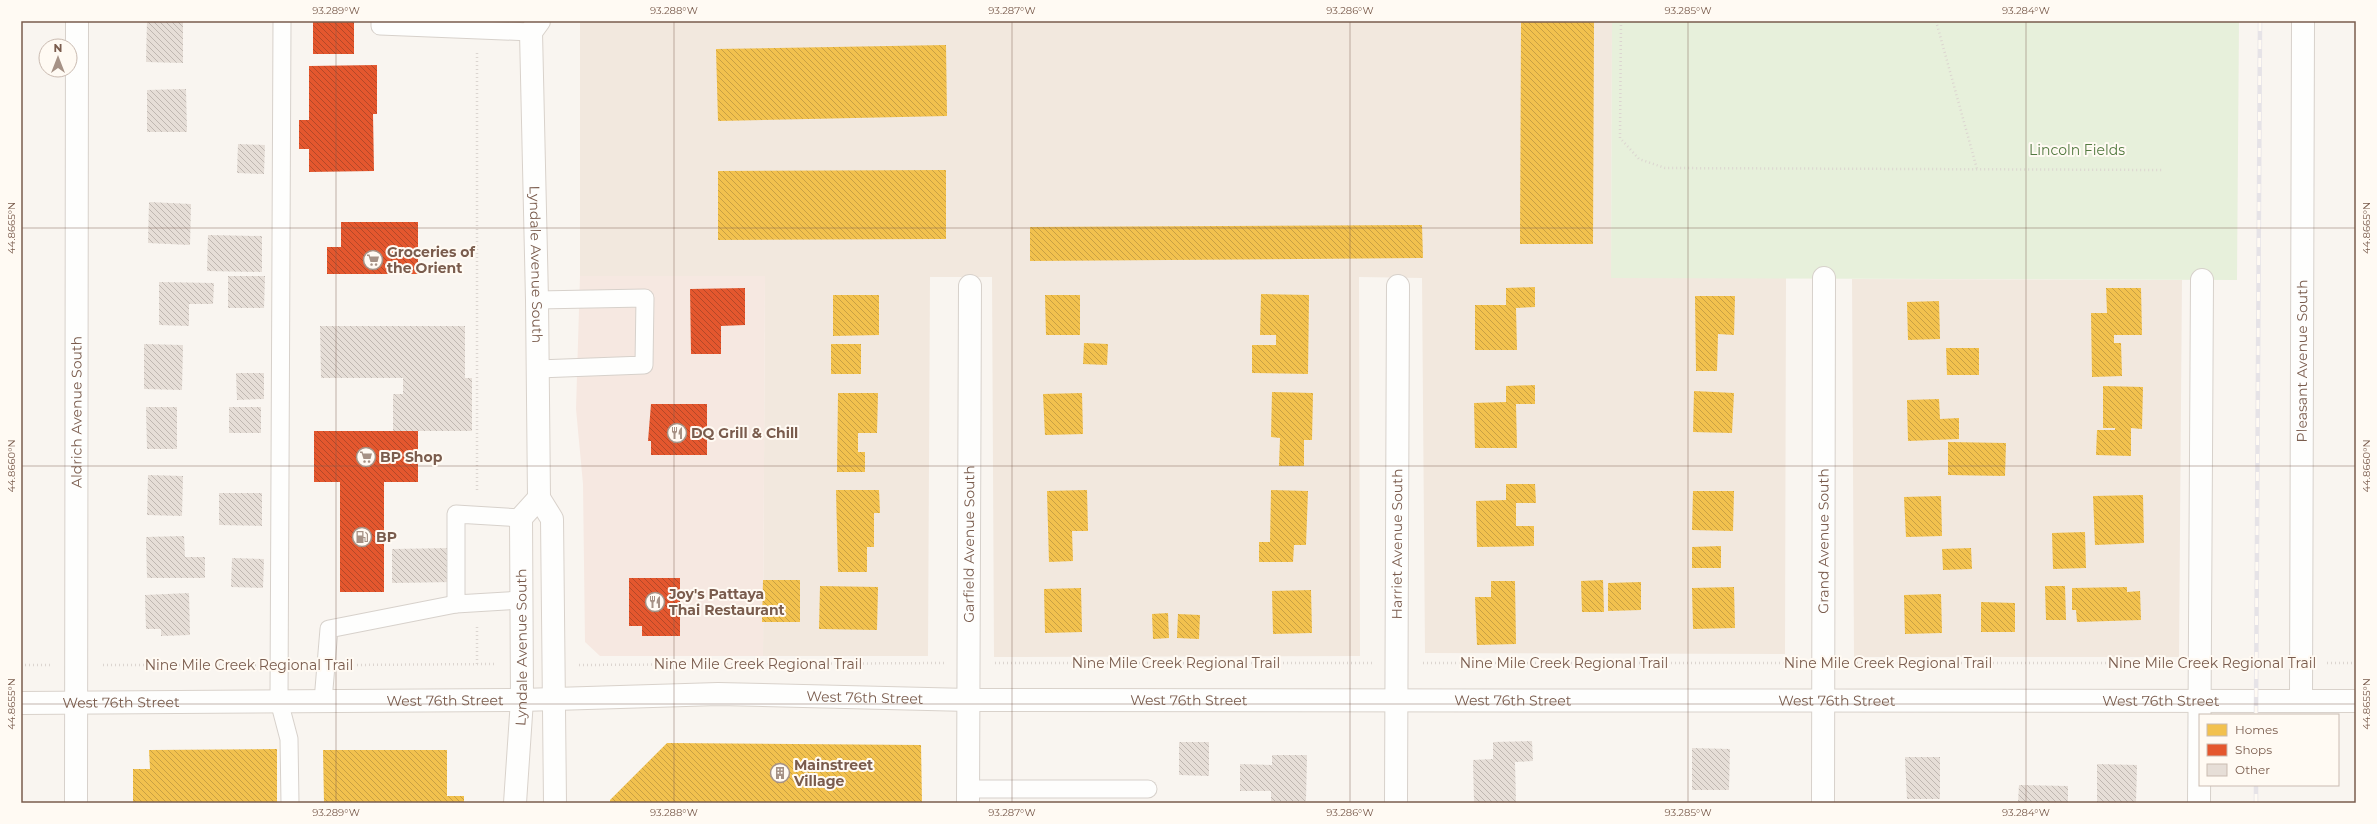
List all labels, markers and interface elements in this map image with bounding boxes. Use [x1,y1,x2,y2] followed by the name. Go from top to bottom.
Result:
[312,4,360,17] text: 93.289°W
[650,4,698,17] text: 93.288°W
[988,4,1036,17] text: 93.287°W
[1326,4,1374,17] text: 93.286°W
[1665,4,1712,17] text: 93.285°W
[2002,4,2050,17] text: 93.284°W
[38,38,78,78] north arrow
[54,41,62,55] text: N
[2029,141,2125,159] park label: Lincoln Fields
[525,185,546,343] street label: Lyndale Avenue South
[5,202,18,254] text: 44.8665°N
[2360,202,2373,254] text: 44.8665°N
[387,243,475,277] place label: Groceries of the Orient
[362,249,384,271] supermarket icon: Groceries of the Orient
[2293,280,2311,442] street label: Pleasant Avenue South
[67,336,86,488] street label: Aldrich Avenue South
[666,422,688,444] restaurant icon: DQ Grill & Chill
[691,424,798,442] place label: DQ Grill & Chill
[5,439,18,493] text: 44.8660°N
[2360,439,2373,493] text: 44.8660°N
[355,446,377,468] supermarket icon: BP Shop
[380,448,443,466] place label: BP Shop
[960,465,978,623] street label: Garfield Avenue South
[1814,468,1833,614] street label: Grand Avenue South
[1388,469,1406,619] street label: Harriet Avenue South
[351,526,373,548] fuel station icon: BP
[376,528,397,546] place label: BP
[511,568,531,727] street label: Lyndale Avenue South
[668,585,785,619] place label: Joy's Pattaya Thai Restaurant
[644,591,666,613] restaurant icon: Joy's Pattaya Thai Restaurant
[1072,654,1280,672] street label: Nine Mile Creek Regional Trail
[1460,654,1668,672] street label: Nine Mile Creek Regional Trail
[1784,654,1992,672] street label: Nine Mile Creek Regional Trail
[2108,654,2316,672] street label: Nine Mile Creek Regional Trail
[654,655,862,673] street label: Nine Mile Creek Regional Trail
[145,656,353,674] street label: Nine Mile Creek Regional Trail
[5,678,18,730] text: 44.8655°N
[2360,678,2373,730] text: 44.8655°N
[806,687,924,708] street label: West 76th Street
[386,691,504,710] street label: West 76th Street
[1130,691,1248,709] street label: West 76th Street
[1454,691,1572,709] street label: West 76th Street
[1778,692,1896,710] street label: West 76th Street
[2102,692,2220,710] street label: West 76th Street
[62,693,180,712] street label: West 76th Street
[2199,714,2339,786] legend
[2235,722,2278,737] text: Homes
[2235,742,2272,757] text: Shops
[793,756,873,790] place label: Mainstreet Village
[769,762,791,784] building icon: Mainstreet Village
[2235,762,2270,777] text: Other
[312,806,360,819] text: 93.289°W
[650,806,698,819] text: 93.288°W
[988,806,1036,819] text: 93.287°W
[1326,806,1374,819] text: 93.286°W
[1665,806,1712,819] text: 93.285°W
[2002,806,2050,819] text: 93.284°W

